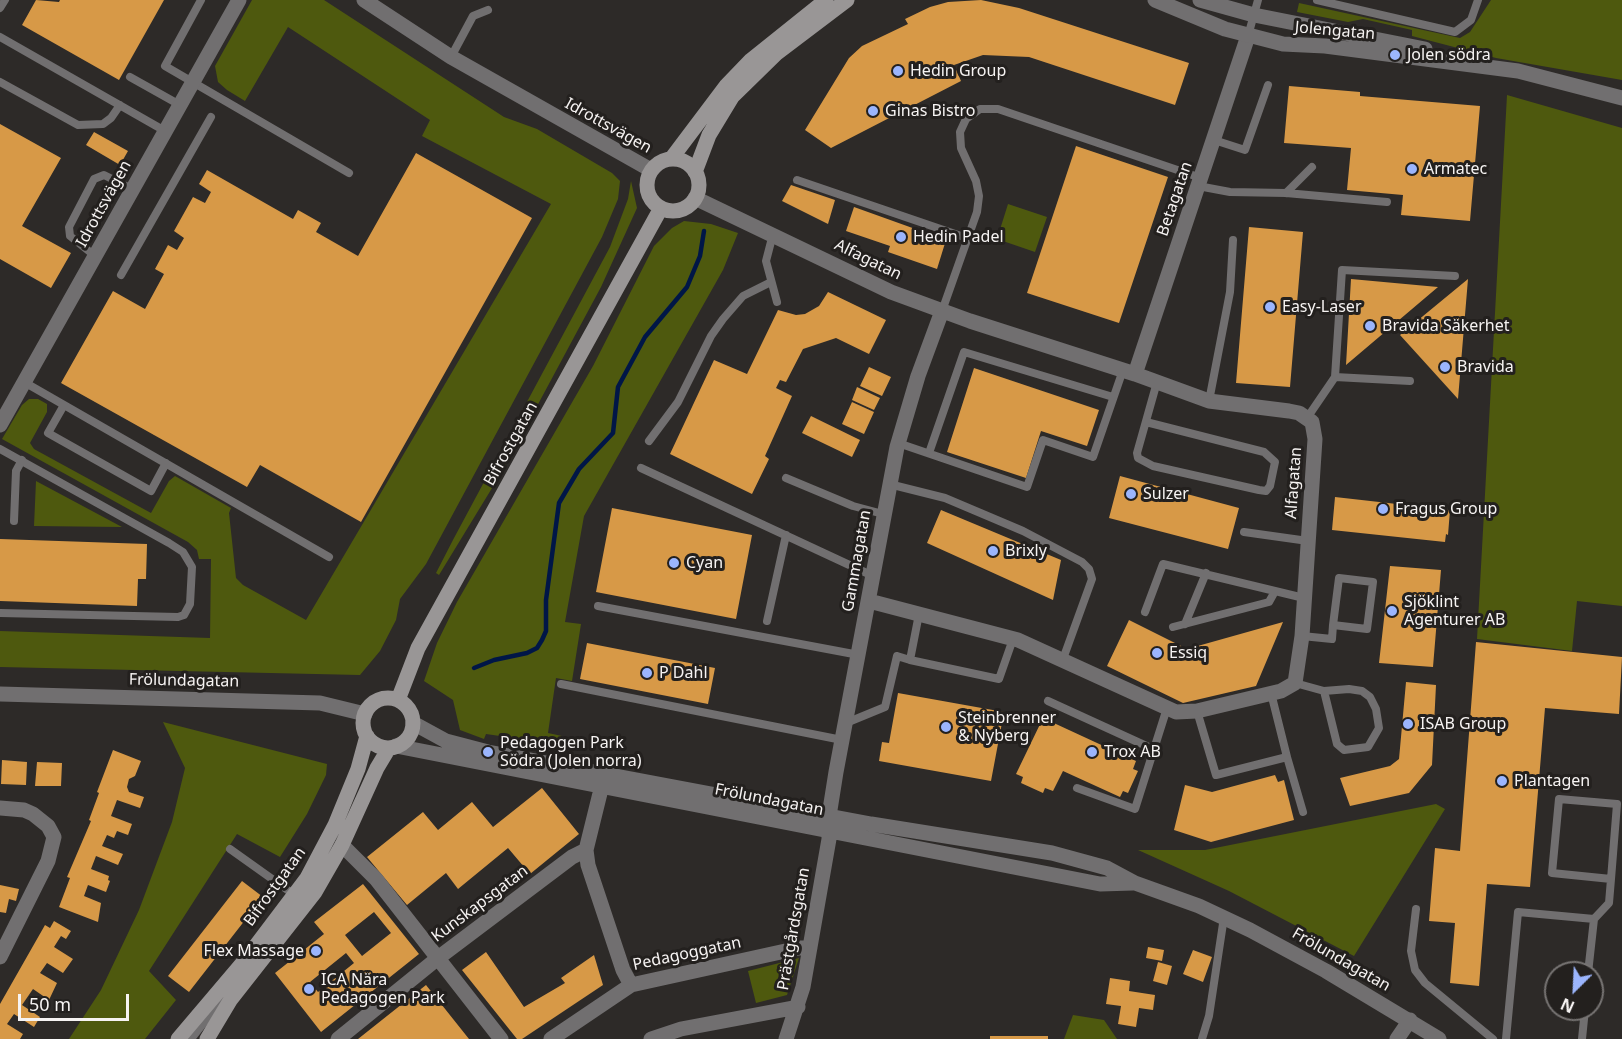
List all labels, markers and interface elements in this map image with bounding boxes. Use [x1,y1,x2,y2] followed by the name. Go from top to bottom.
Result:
[1294,18,1376,44] street label: Jolengatan
[1407,45,1491,65] place label: Jolen södra
[1388,48,1402,62] marker: Jolen södra
[910,61,1006,81] place label: Hedin Group
[891,64,905,78] marker: Hedin Group
[561,94,655,158] street label: Idrottsvägen
[885,101,975,121] place label: Ginas Bistro
[866,104,880,118] marker: Ginas Bistro
[72,157,136,251] street label: Idrottsvägen
[1153,159,1197,239] street label: Betagatan
[1424,159,1487,179] place label: Armatec
[1405,162,1419,176] marker: Armatec
[913,227,1004,247] place label: Hedin Padel
[894,230,908,244] marker: Hedin Padel
[831,236,905,284] street label: Alfagatan
[1282,297,1362,317] place label: Easy-Laser
[1263,300,1277,314] marker: Easy-Laser
[1382,316,1510,336] place label: Bravida Säkerhet
[1363,319,1377,333] marker: Bravida Säkerhet
[1457,357,1514,377] place label: Bravida
[1438,360,1452,374] marker: Bravida
[480,399,542,489] street label: Bifrostgatan
[1282,446,1306,520] street label: Alfagatan
[1143,484,1189,504] place label: Sulzer
[1124,487,1138,501] marker: Sulzer
[1395,499,1497,519] place label: Fragus Group
[1376,502,1390,516] marker: Fragus Group
[839,509,875,613] street label: Gammagatan
[1005,541,1047,561] place label: Brixly
[986,544,1000,558] marker: Brixly
[686,553,723,573] place label: Cyan
[667,556,681,570] marker: Cyan
[1404,592,1505,630] place label: Sjöklint Agenturer AB
[1385,604,1399,618] marker: Sjöklint Agenturer AB
[1169,643,1207,663] place label: Essiq
[1150,646,1164,660] marker: Essiq
[659,663,708,683] place label: P Dahl
[640,666,654,680] marker: P Dahl
[129,670,239,692] street label: Frölundagatan
[958,708,1056,746] place label: Steinbrenner & Nyberg
[1420,714,1506,734] place label: ISAB Group
[1401,717,1415,731] marker: ISAB Group
[939,720,953,734] marker: Steinbrenner & Nyberg
[500,733,641,771] place label: Pedagogen Park Södra (Jolen norra)
[1104,742,1161,762] place label: Trox AB
[481,745,495,759] marker: Pedagogen Park Södra (Jolen norra)
[1085,745,1099,759] marker: Trox AB
[1514,771,1590,791] place label: Plantagen
[1495,774,1509,788] marker: Plantagen
[713,780,825,820] street label: Frölundagatan
[240,844,310,930] street label: Bifrostgatan
[428,861,532,947] street label: Kunskapsgatan
[774,866,814,992] street label: Prästgårdsgatan
[1288,924,1394,996] street label: Frölundagatan
[631,933,743,975] street label: Pedagoggatan
[204,941,304,961] place label: Flex Massage
[309,944,323,958] marker: Flex Massage
[1544,961,1604,1021] north arrow
[321,970,445,1008] place label: ICA Nära Pedagogen Park
[21,982,132,1020] scale bar
[302,982,316,996] marker: ICA Nära Pedagogen Park
[29,992,71,1016] text: 50 m
[1557,993,1578,1018] text: N

